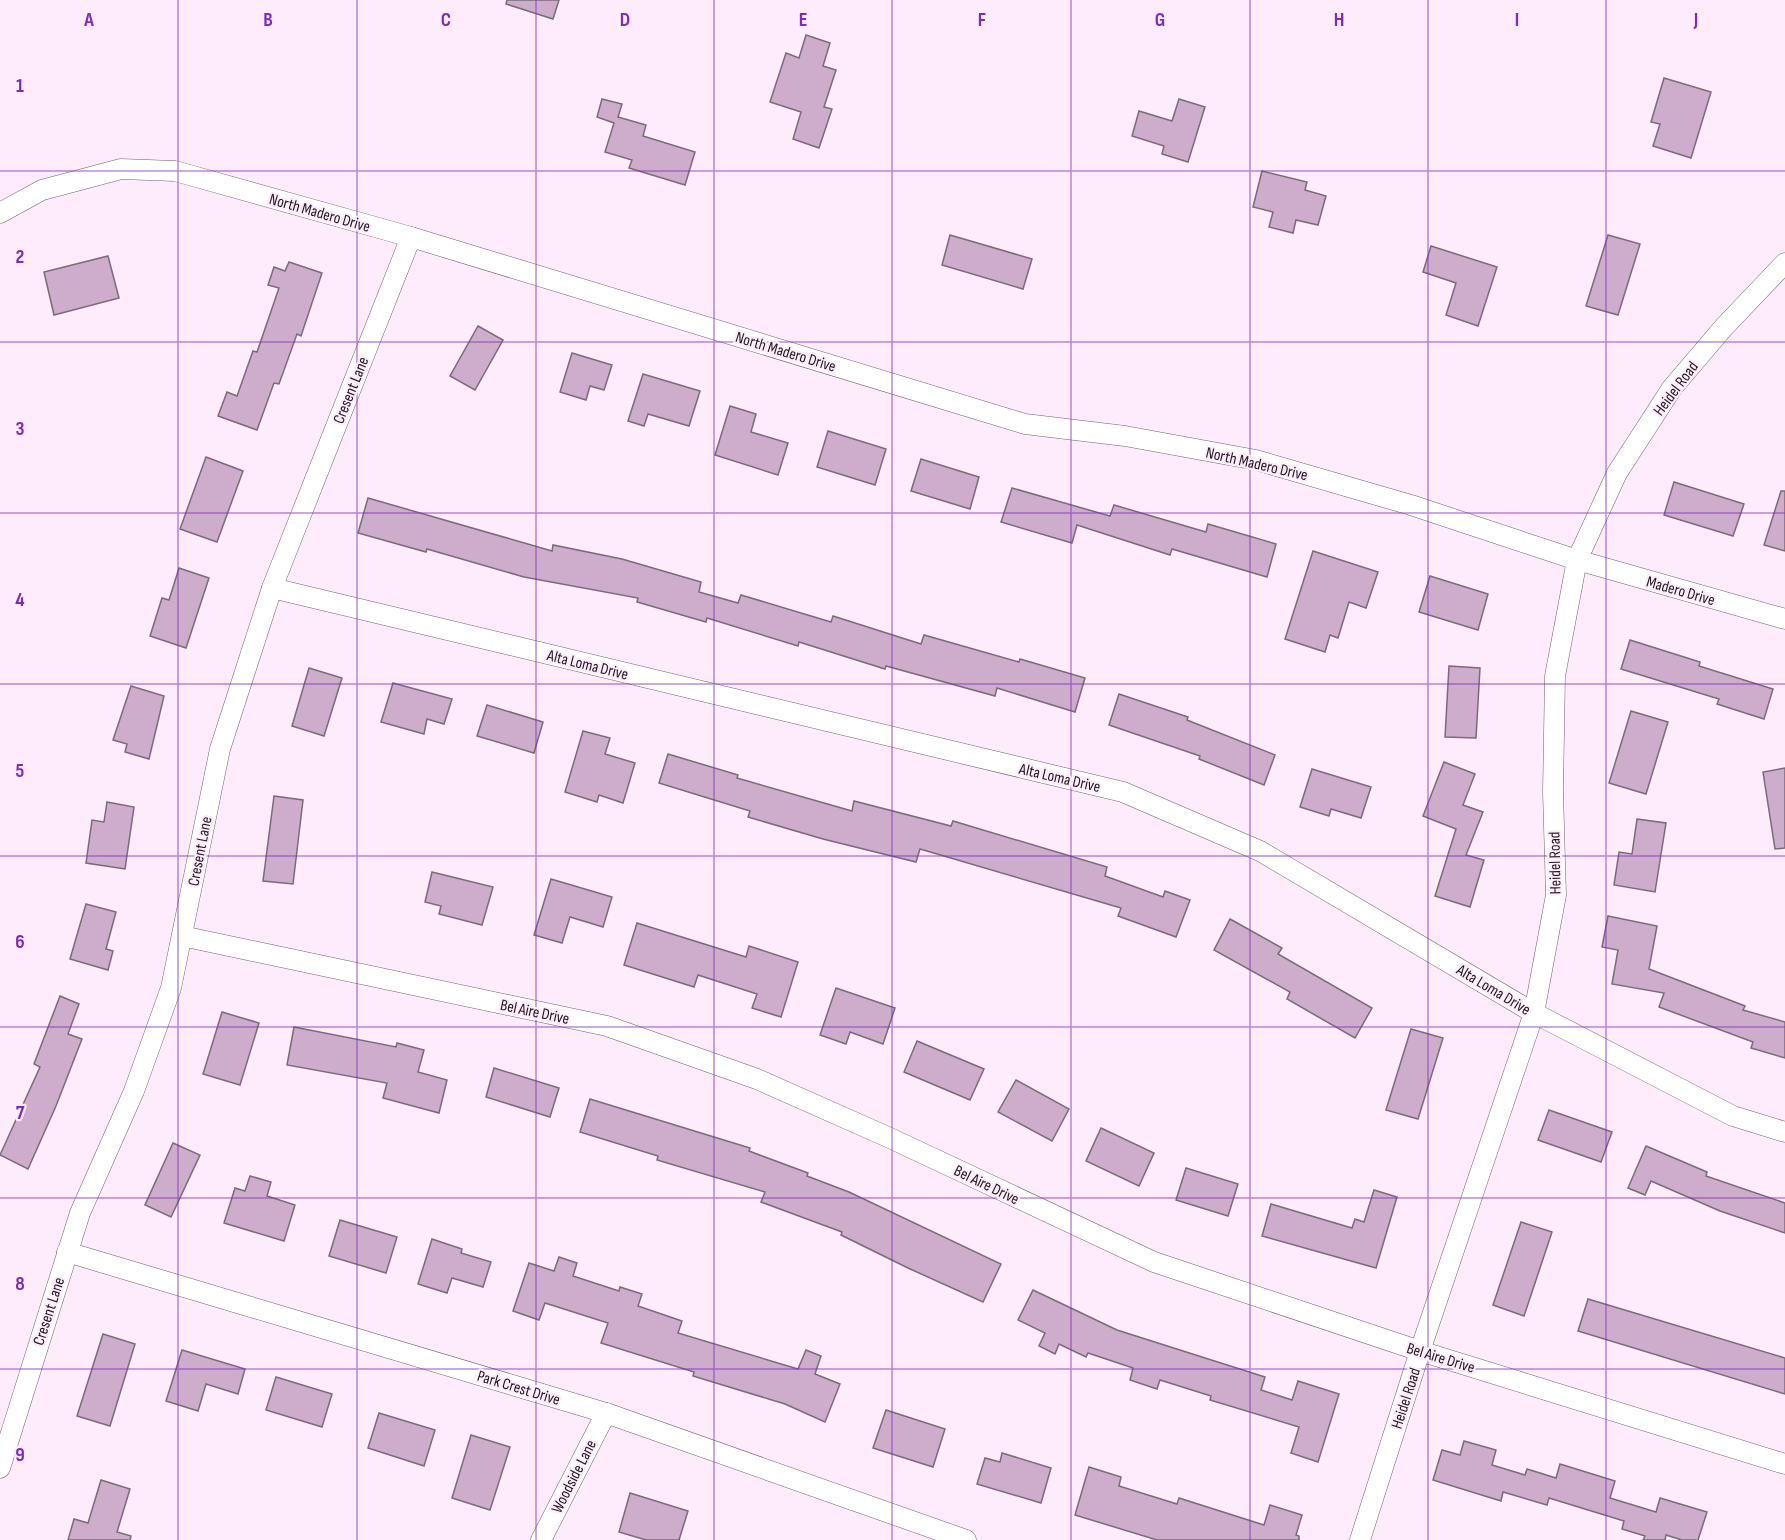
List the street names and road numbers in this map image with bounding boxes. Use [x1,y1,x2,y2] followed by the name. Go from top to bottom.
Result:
[267,190,372,237] street label: North Madero Drive
[733,328,838,377] street label: North Madero Drive
[329,354,373,427] street label: Cresent Lane
[1650,358,1703,420] street label: Heidel Road
[1204,443,1310,485] street label: North Madero Drive
[1644,573,1717,610] street label: Madero Drive
[544,646,630,685] street label: Alta Loma Drive
[1016,760,1102,797] street label: Alta Loma Drive
[184,815,217,888] street label: Cresent Lane
[1545,831,1566,895] street label: Heidel Road
[1452,960,1534,1020] street label: Alta Loma Drive
[498,996,571,1029] street label: Bel Aire Drive
[951,1161,1022,1209] street label: Bel Aire Drive
[30,1275,69,1348] street label: Cresent Lane
[1404,1339,1477,1378] street label: Bel Aire Drive
[1388,1366,1425,1431] street label: Heidel Road
[475,1367,562,1410] street label: Park Crest Drive
[548,1437,601,1517] street label: Woodside Lane

